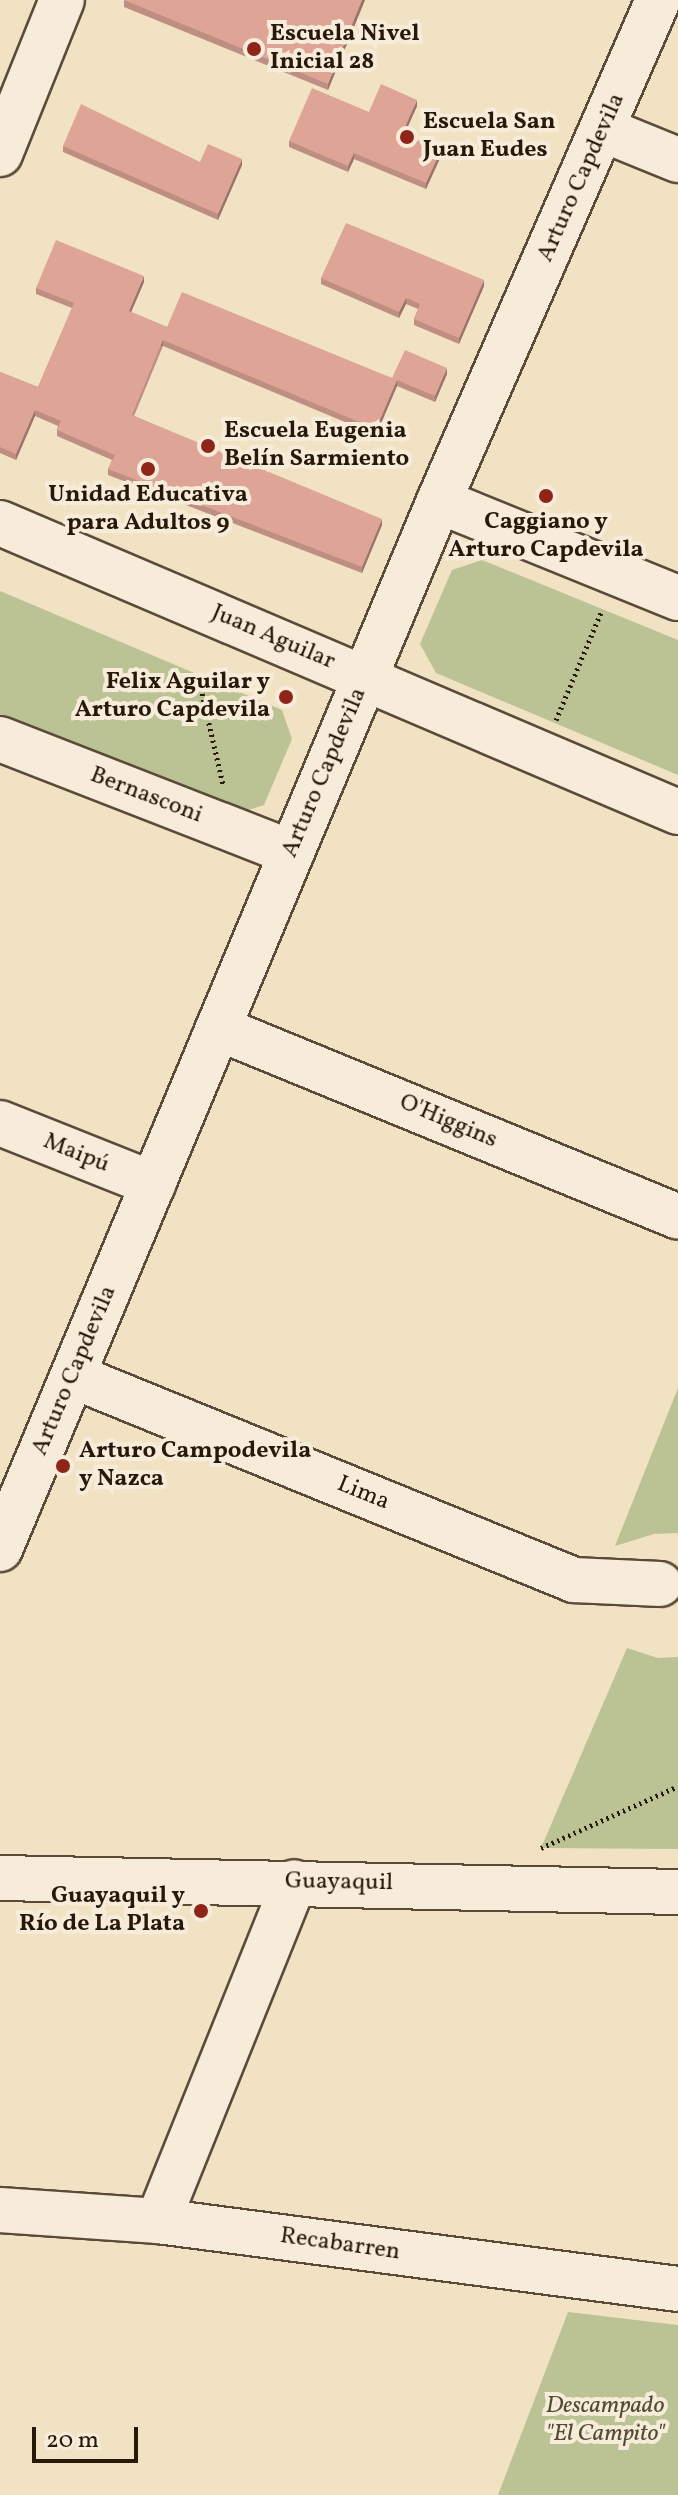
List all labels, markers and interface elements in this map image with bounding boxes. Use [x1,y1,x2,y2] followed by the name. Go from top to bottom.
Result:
[270,21,420,77] place label: Escuela Nivel Inicial 28
[245,40,263,58] marker: Escuela Nivel Inicial 28
[532,89,632,267] street label: Arturo Capdevila
[423,109,556,165] place label: Escuela San Juan Eudes
[398,128,416,146] marker: Escuela San Juan Eudes
[224,418,409,474] place label: Escuela Eugenia Belín Sarmiento
[199,437,217,455] marker: Escuela Eugenia Belín Sarmiento
[139,460,157,478] marker: Unidad Educativa para Adultos 9
[48,482,248,538] place label: Unidad Educativa para Adultos 9
[537,487,555,505] marker: Caggiano y Arturo Capdevila
[448,509,644,565] place label: Caggiano y Arturo Capdevila
[207,599,339,677] street label: Juan Aguilar
[75,669,270,725] place label: Felix Aguilar y Arturo Capdevila
[276,684,374,862] street label: Arturo Capdevila
[277,688,295,706] marker: Felix Aguilar y Arturo Capdevila
[86,761,206,831] street label: Bernasconi
[395,1089,501,1155] street label: O'Higgins
[39,1128,113,1180] street label: Maipú
[26,1282,124,1460] street label: Arturo Capdevila
[79,1438,311,1494] place label: Arturo Campodevila y Nazca
[54,1457,72,1475] marker: Arturo Campodevila y Nazca
[333,1471,393,1517] street label: Lima
[285,1868,393,1898] street label: Guayaquil
[19,1883,185,1939] place label: Guayaquil y Río de La Plata
[192,1902,210,1920] marker: Guayaquil y Río de La Plata
[278,2222,402,2268] street label: Recabarren
[545,2393,665,2449] park label: Descampado "El Campito"
[36,2411,142,2461] scale bar
[46,2424,99,2458] text: 20 m

